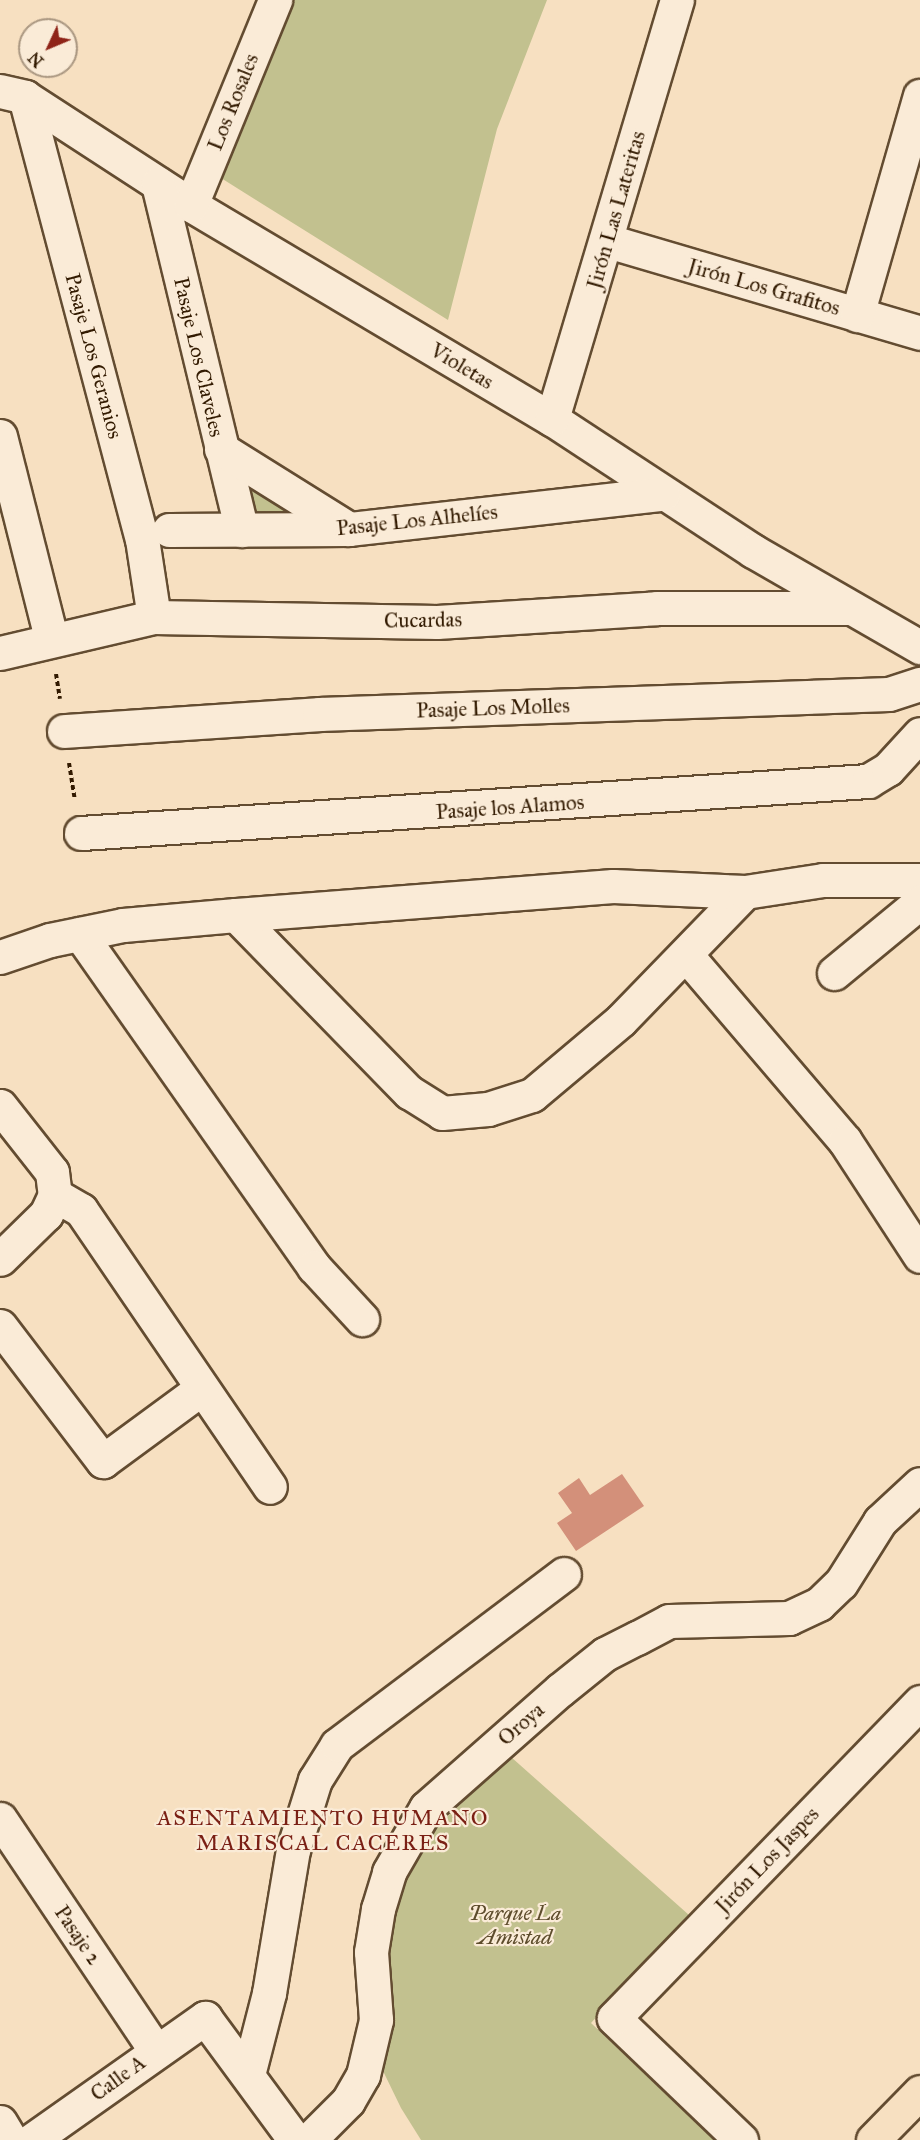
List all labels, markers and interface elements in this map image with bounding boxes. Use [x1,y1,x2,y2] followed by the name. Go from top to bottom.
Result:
[18,18,78,78] north arrow
[25,48,48,71] text: N
[202,50,264,154] street label: Los Rosales
[581,128,651,292] street label: Jirón Las Lateritas
[685,253,843,321] street label: Jirón Los Grafitos
[60,271,128,441] street label: Pasaje Los Geranios
[168,275,230,439] street label: Pasaje Los Claveles
[426,337,498,395] street label: Violetas
[335,499,499,541] street label: Pasaje Los Alhelíes
[384,607,462,633] street label: Cucardas
[416,693,570,723] street label: Pasaje Los Molles
[435,789,585,825] street label: Pasaje los Alamos
[493,1697,549,1751] street label: Oroya
[710,1801,824,1919] street label: Jirón Los Jaspes
[157,1804,489,1856] district label: ASENTAMIENTO HUMANO MARISCAL CACERES
[469,1900,561,1950] park label: Parque La Amistad
[49,1901,107,1969] street label: Pasaje 2
[86,2050,150,2106] street label: Calle A

